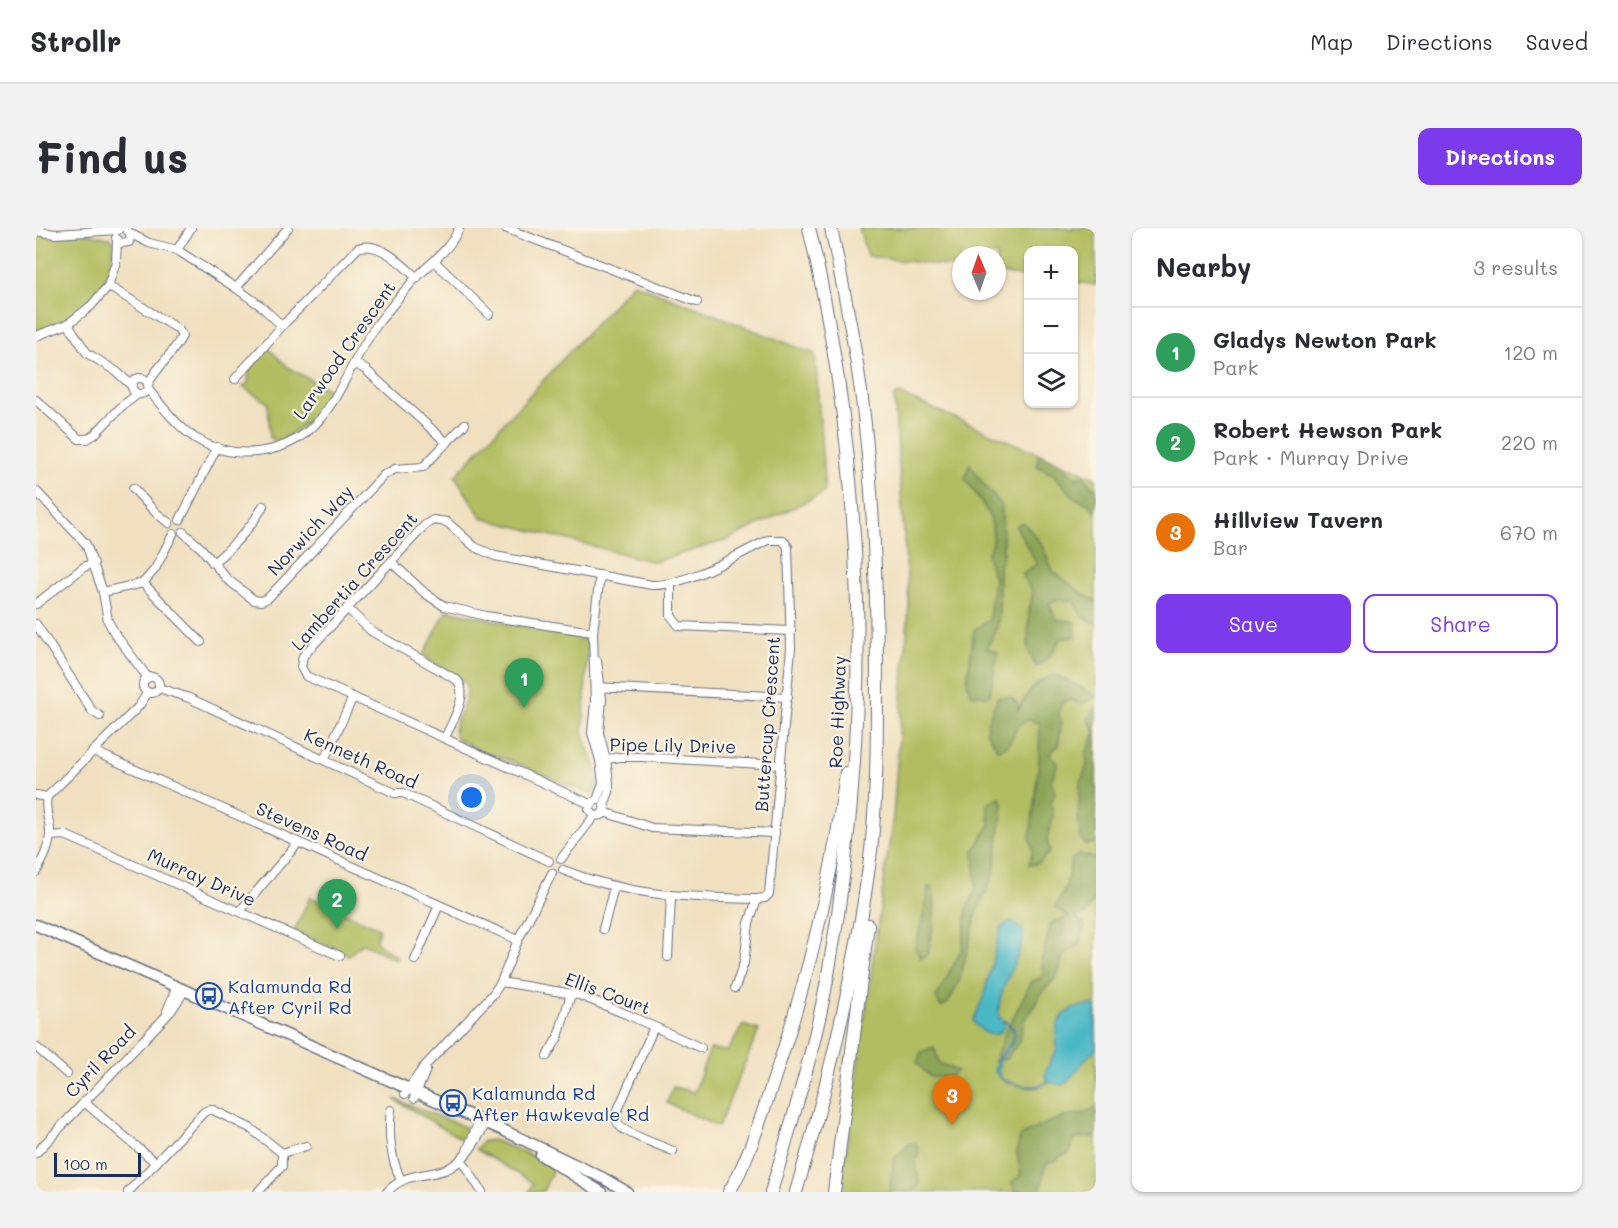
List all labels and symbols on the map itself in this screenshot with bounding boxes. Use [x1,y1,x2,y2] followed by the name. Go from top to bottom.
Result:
[952,246,1006,300] north arrow
[287,276,401,424] street label: Larwood Crescent
[262,480,358,580] street label: Norwich Way
[285,507,423,655] street label: Lambertia Crescent
[749,636,785,812] street label: Buttercup Crescent
[823,655,851,769] street label: Roe Highway
[504,658,544,708] pin: 1
[300,722,422,794] street label: Kenneth Road
[609,732,737,758] street label: Pipe Lily Drive
[457,783,486,812] your location
[253,796,371,866] street label: Stevens Road
[144,842,260,912] street label: Murray Drive
[318,880,356,929] pin: 2
[562,966,654,1020] street label: Ellis Court
[228,974,351,1019] place label: Kalamunda Rd After Cyril Rd
[194,981,224,1011] bus stop icon: Kalamunda Rd After Cyril Rd
[59,1020,141,1102] street label: Cyril Road
[932,1076,972,1125] pin: 3
[472,1081,649,1126] place label: Kalamunda Rd After Hawkevale Rd
[438,1088,468,1118] bus stop icon: Kalamunda Rd After Hawkevale Rd
[54,1150,141,1178] scale bar

